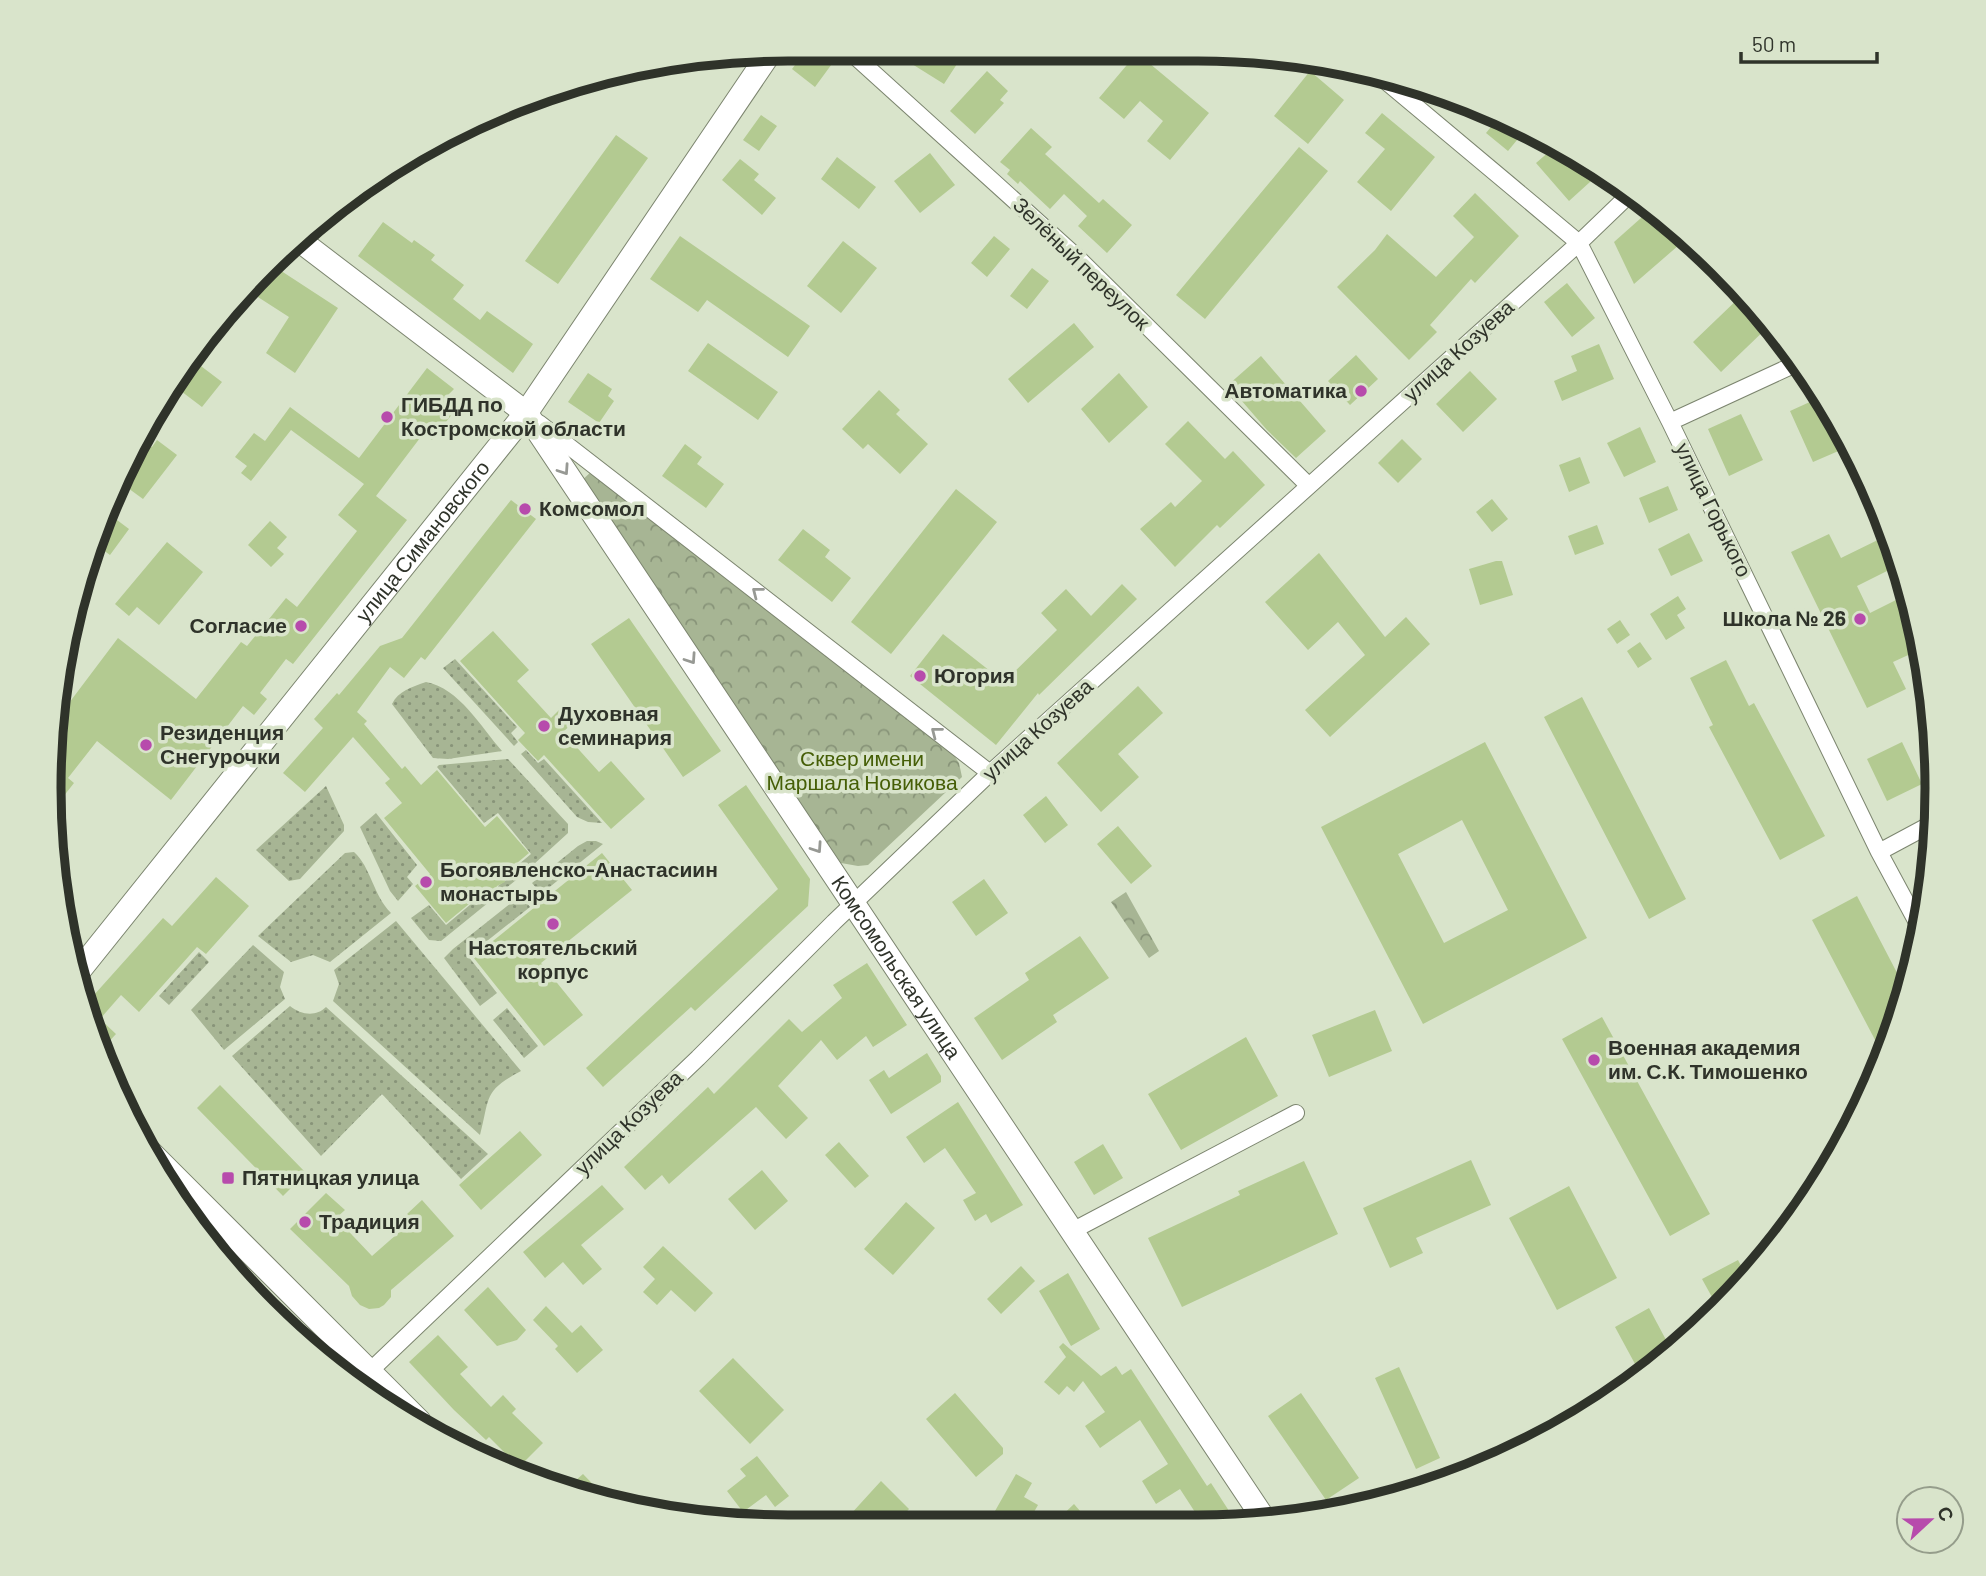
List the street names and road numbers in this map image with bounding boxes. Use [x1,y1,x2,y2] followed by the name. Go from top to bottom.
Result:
[1009,191,1156,335] street label: Зелёный переулок
[1398,294,1518,406] street label: улица Козуева
[1671,438,1758,581] street label: улица Горького
[350,455,494,626] street label: улица Симановского
[977,673,1097,785] street label: улица Козуева
[827,870,967,1063] street label: Комсомольская улица
[569,1064,687,1179] street label: улица Козуева

